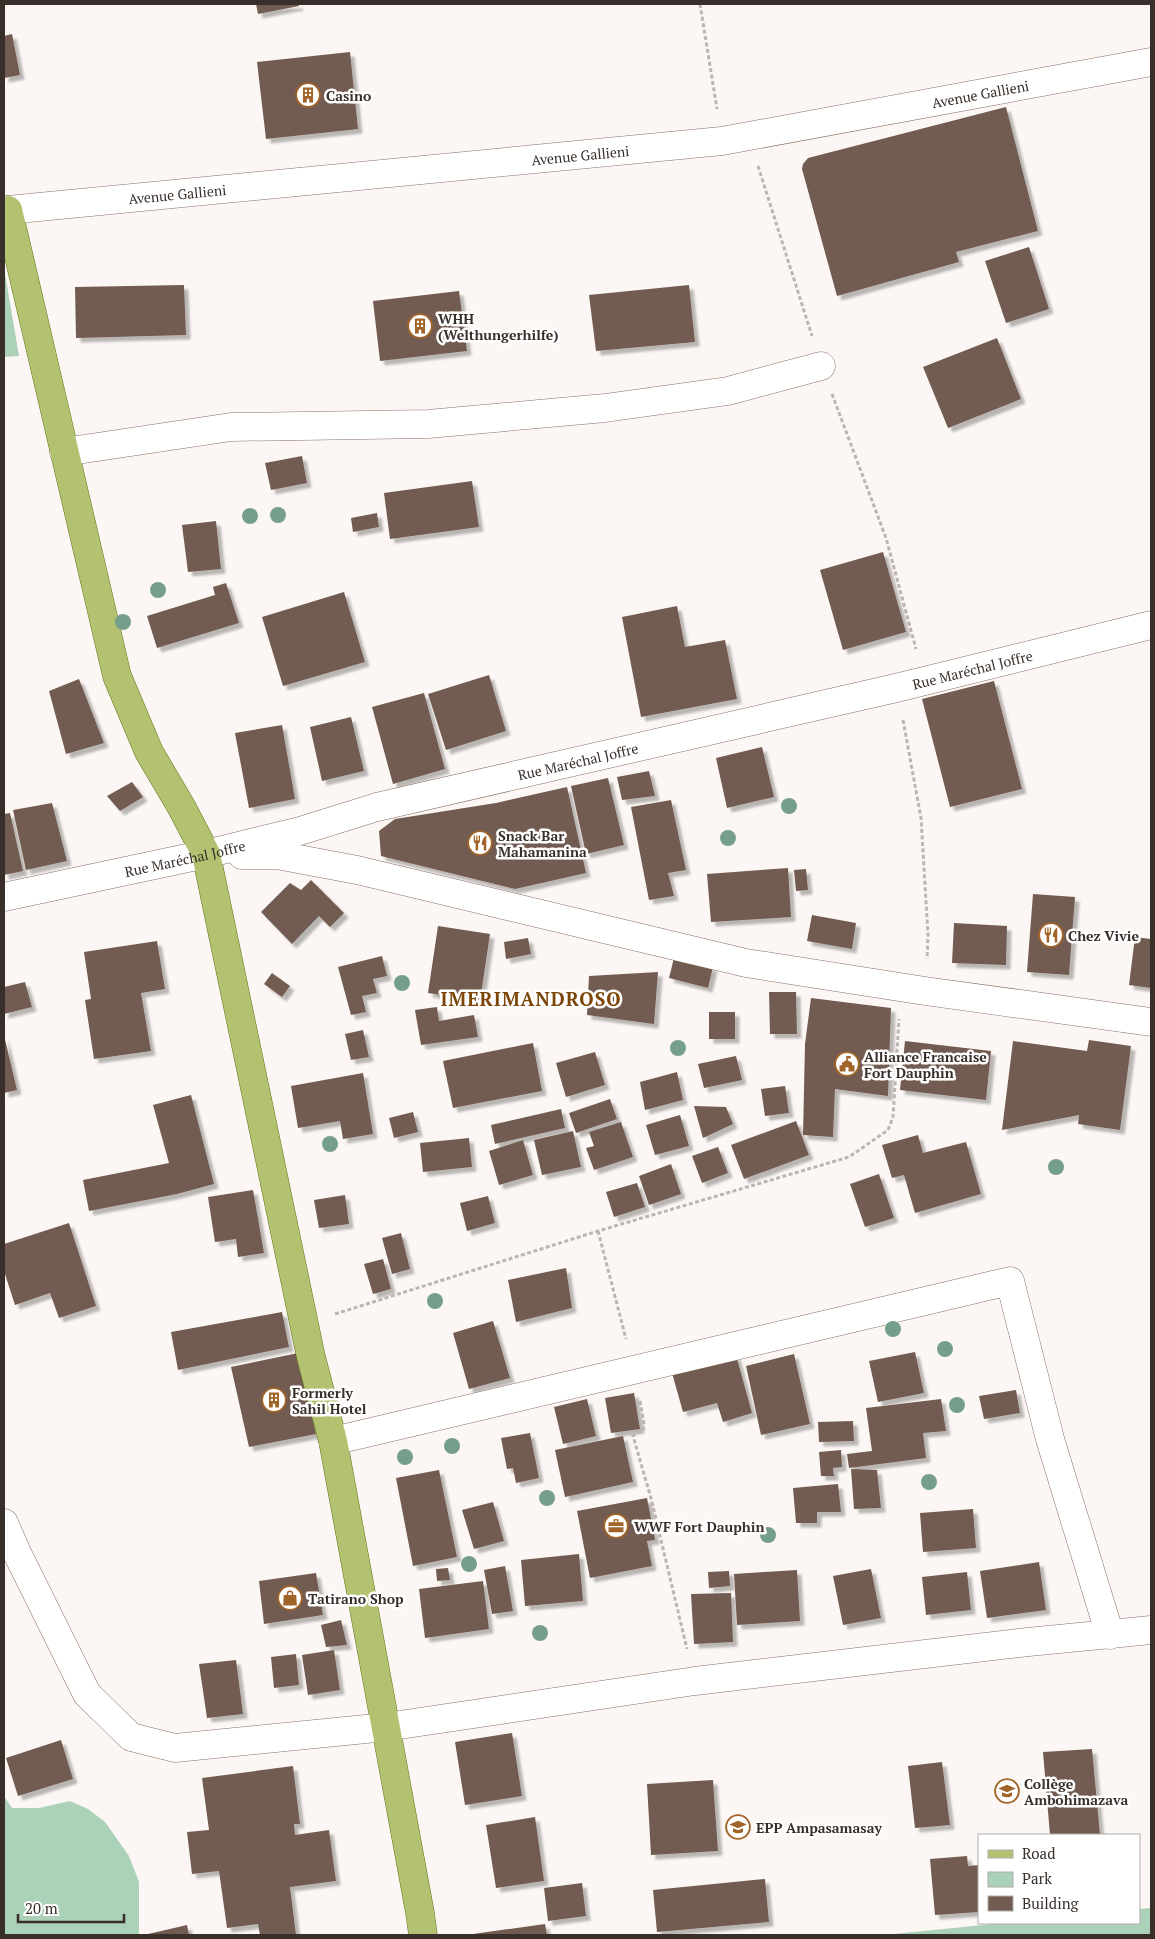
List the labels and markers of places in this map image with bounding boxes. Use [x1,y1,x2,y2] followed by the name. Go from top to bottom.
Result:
[295,82,321,108] building icon: Casino
[326,86,371,105] place label: Casino
[438,309,559,344] place label: WHH (Welthungerhilfe)
[407,313,433,339] building icon: WHH (Welthungerhilfe)
[498,826,587,861] place label: Snack Bar Mahamanina
[467,830,493,856] restaurant icon: Snack Bar Mahamanina
[1038,922,1064,948] restaurant icon: Chez Vivie
[1068,926,1139,945] place label: Chez Vivie
[864,1047,987,1082] place label: Alliance Francaise Fort Dauphin
[834,1051,860,1077] public building icon: Alliance Francaise Fort Dauphin
[292,1383,367,1418] place label: Formerly Sahil Hotel
[261,1387,287,1413] building icon: Formerly Sahil Hotel
[603,1513,629,1539] office icon: WWF Fort Dauphin
[634,1517,764,1536] place label: WWF Fort Dauphin
[277,1585,303,1611] shop icon: Tatirano Shop
[308,1589,404,1608] place label: Tatirano Shop
[1024,1774,1129,1809] place label: Collège Ambohimazava
[994,1778,1020,1804] school or university icon: Collège Ambohimazava
[725,1814,751,1840] school or university icon: EPP Ampasamasay
[756,1818,882,1837] place label: EPP Ampasamasay

